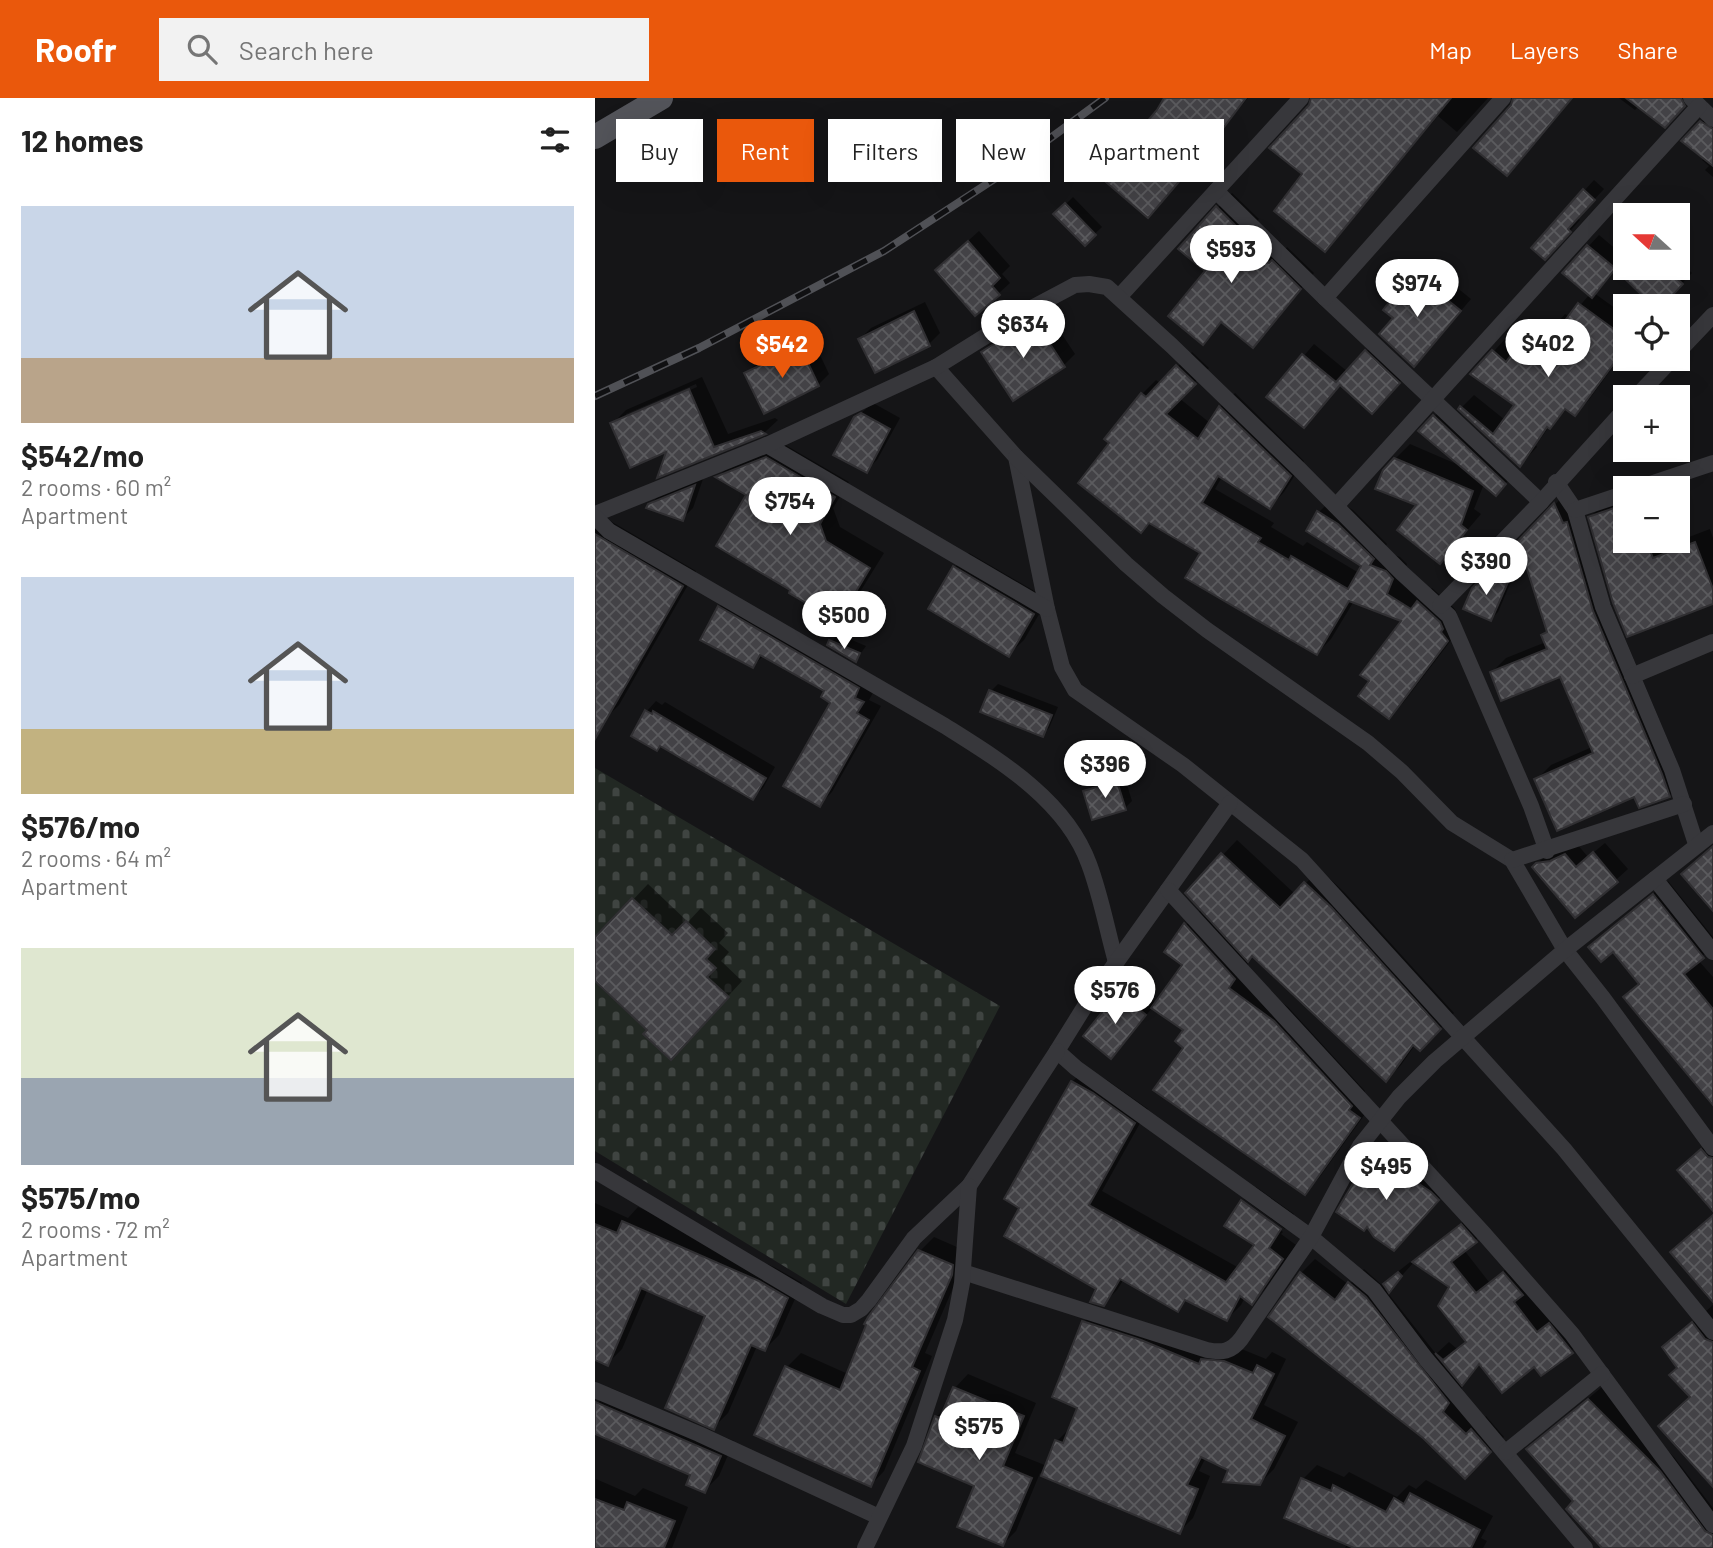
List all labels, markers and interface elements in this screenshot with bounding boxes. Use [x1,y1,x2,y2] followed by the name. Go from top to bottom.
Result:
[159,18,649,81] search box
[35,29,117,69] text: Roofr
[183,30,221,68] icon: search
[239,34,374,65] text: Search here
[1429,35,1472,64] text: Map
[1510,35,1579,64] text: Layers
[1617,35,1678,64] text: Share
[616,119,703,182] chip: Buy
[717,119,814,182] chip: Rent
[828,119,942,182] chip: Filters
[956,119,1050,182] chip: New
[1064,119,1224,182] chip: Apartment
[536,121,574,159] icon: filters
[21,122,144,158] text: 12 homes
[1613,203,1691,280] north arrow
[1613,203,1690,553] map controls
[1190,226,1272,285] pin: $593
[1206,234,1256,262] text: $593
[235,252,361,378] icon: home
[1376,260,1458,319] pin: $974
[1392,268,1442,296] text: $974
[1613,294,1690,371] button: locate
[982,300,1064,360] pin: $634
[997,309,1049,337] text: $634
[741,320,823,380] pin: $542
[1507,320,1589,379] pin: $402
[1521,328,1575,356] text: $402
[756,329,808,357] text: $542
[1613,385,1690,462] button: +
[21,437,144,473] text: $542/mo
[21,473,171,501] text: 2 rooms · 60 m²
[1613,476,1690,553] button: −
[749,478,831,537] pin: $754
[765,486,815,514] text: $754
[21,501,128,529] text: Apartment
[1445,538,1527,597] pin: $390
[1461,546,1511,574] text: $390
[803,592,885,651] pin: $500
[818,600,870,628] text: $500
[235,623,361,749] icon: home
[1064,740,1146,800] pin: $396
[1080,749,1130,777] text: $396
[21,808,140,844] text: $576/mo
[21,844,171,872] text: 2 rooms · 64 m²
[21,872,128,900] text: Apartment
[1074,967,1156,1026] pin: $576
[1090,975,1140,1003] text: $576
[235,994,361,1120] icon: home
[1345,1142,1427,1202] pin: $495
[1360,1151,1412,1179] text: $495
[21,1179,140,1215] text: $575/mo
[21,1215,170,1243] text: 2 rooms · 72 m²
[21,1243,128,1271] text: Apartment
[938,1402,1020,1462] pin: $575
[954,1411,1004,1439] text: $575

